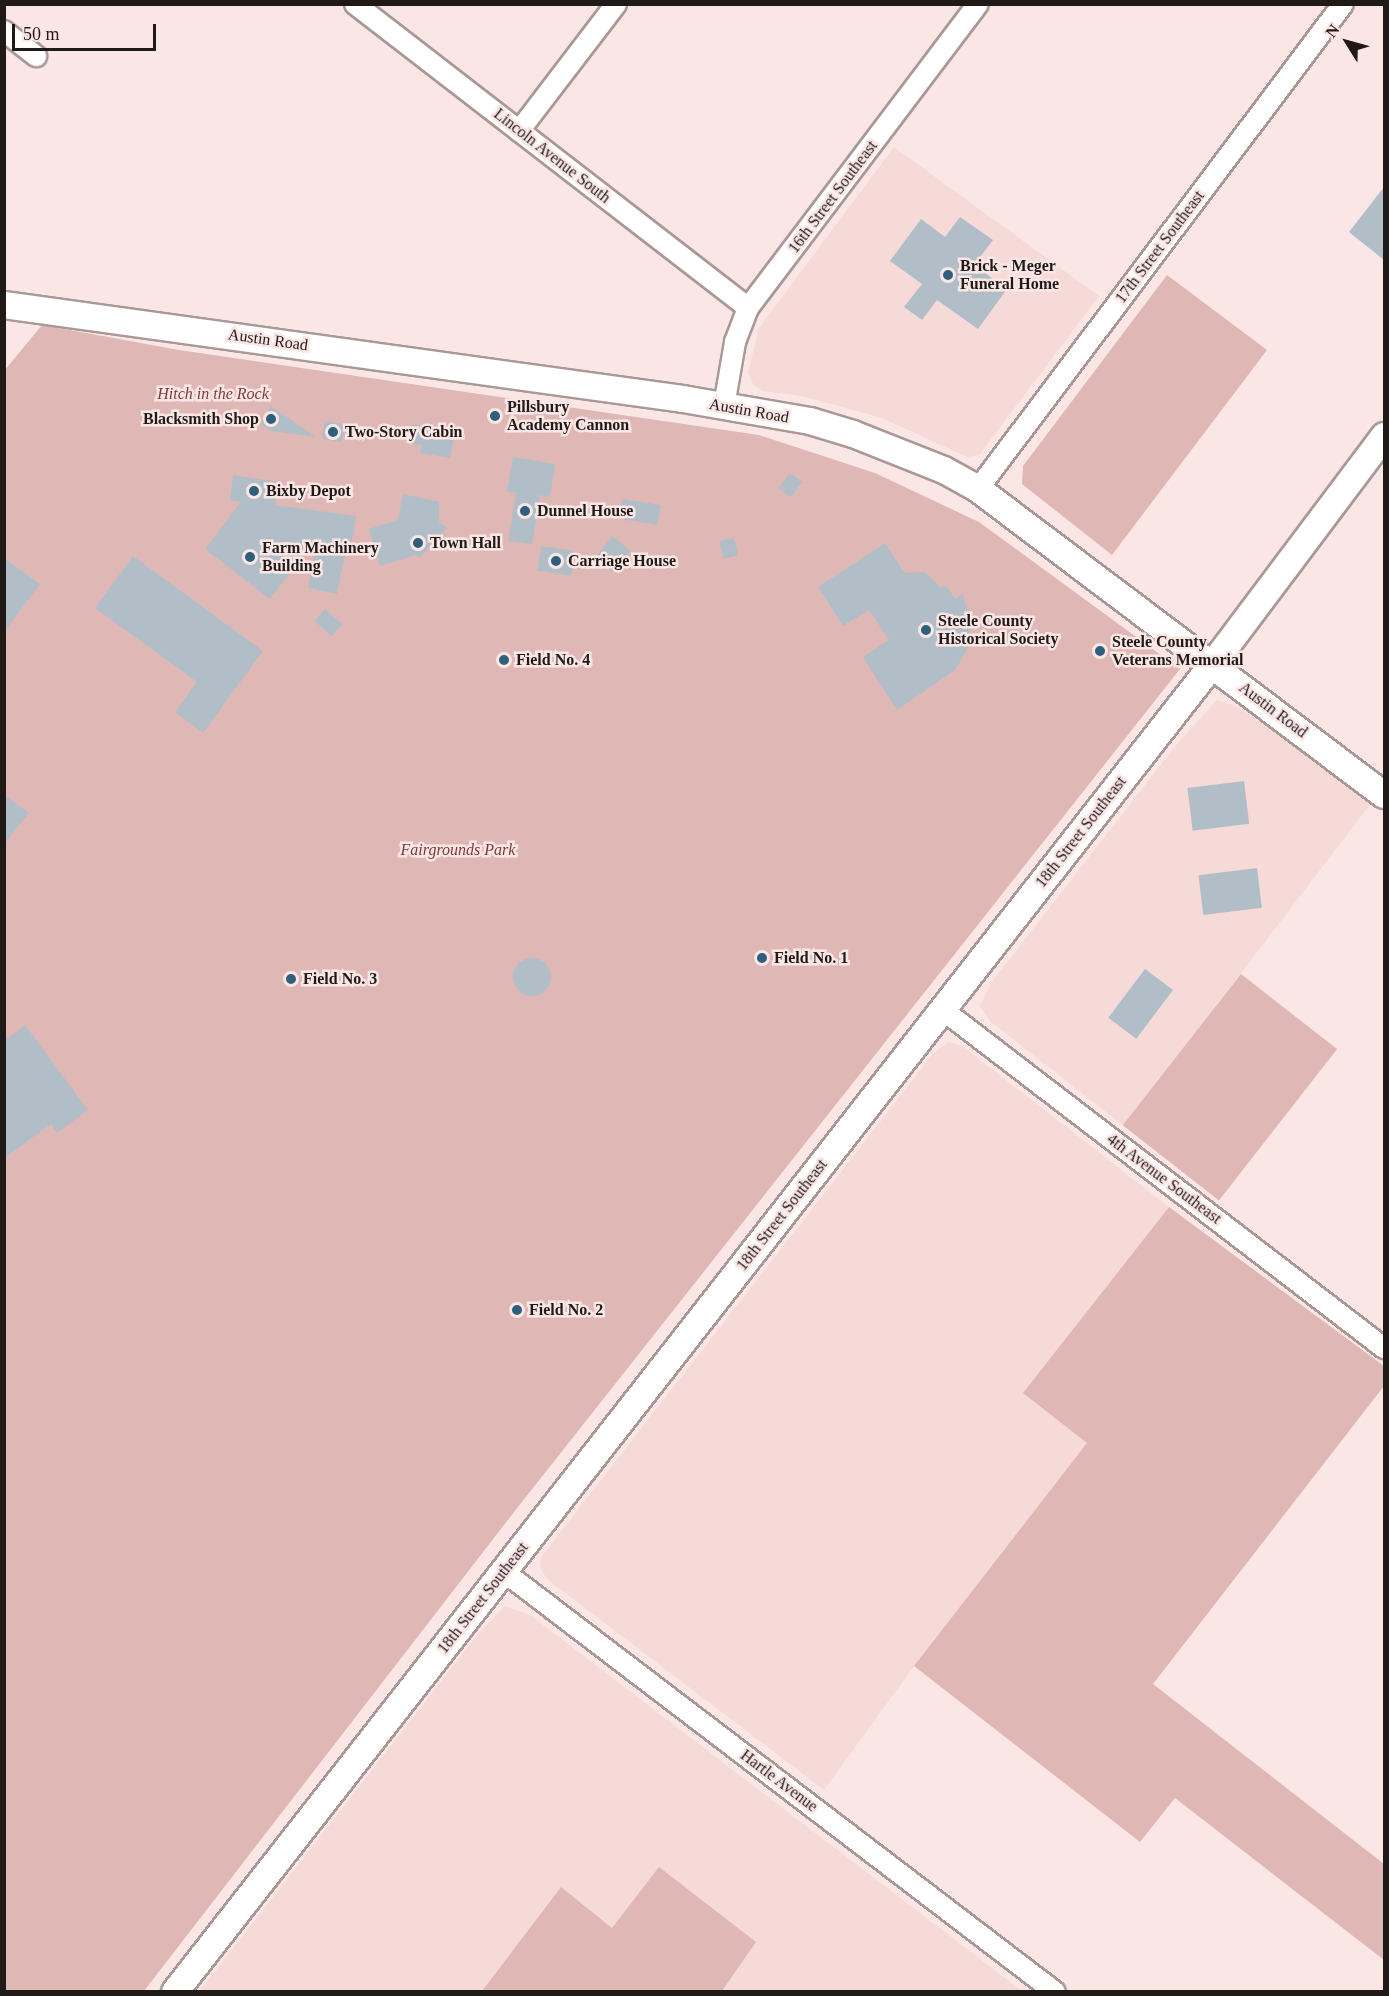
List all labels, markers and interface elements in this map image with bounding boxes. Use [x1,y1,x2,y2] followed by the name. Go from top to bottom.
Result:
[15,12,159,50] scale bar
[1317,12,1377,72] north arrow
[1322,21,1342,41] text: N
[23,24,60,44] text: 50 m
[489,104,615,208] street label: Lincoln Avenue South
[784,137,882,257] street label: 16th Street Southeast
[1111,187,1209,307] street label: 17th Street Southeast
[960,256,1059,294] place label: Brick - Meger Funeral Home
[941,268,955,282] marker: Brick - Meger Funeral Home
[227,325,309,355] street label: Austin Road
[157,384,269,404] park label: Hitch in the Rock
[708,395,790,427] street label: Austin Road
[507,397,629,435] place label: Pillsbury Academy Cannon
[143,409,259,429] place label: Blacksmith Shop
[488,409,502,423] marker: Pillsbury Academy Cannon
[264,412,278,426] marker: Blacksmith Shop
[345,422,462,442] place label: Two-Story Cabin
[326,425,340,439] marker: Two-Story Cabin
[266,481,351,501] place label: Bixby Depot
[247,484,261,498] marker: Bixby Depot
[537,501,633,521] place label: Dunnel House
[518,504,532,518] marker: Dunnel House
[430,533,501,553] place label: Town Hall
[411,536,425,550] marker: Town Hall
[262,538,379,576] place label: Farm Machinery Building
[243,550,257,564] marker: Farm Machinery Building
[568,551,676,571] place label: Carriage House
[549,554,563,568] marker: Carriage House
[938,611,1058,649] place label: Steele County Historical Society
[919,623,933,637] marker: Steele County Historical Society
[1112,632,1243,670] place label: Steele County Veterans Memorial
[1093,644,1107,658] marker: Steele County Veterans Memorial
[516,650,590,670] place label: Field No. 4
[497,653,511,667] marker: Field No. 4
[1235,678,1311,742] street label: Austin Road
[1032,773,1130,891] street label: 18th Street Southeast
[401,840,515,860] park label: Fairgrounds Park
[774,948,848,968] place label: Field No. 1
[755,951,769,965] marker: Field No. 1
[303,969,377,989] place label: Field No. 3
[284,972,298,986] marker: Field No. 3
[1103,1129,1225,1229] street label: 4th Avenue Southeast
[733,1156,831,1274] street label: 18th Street Southeast
[529,1300,603,1320] place label: Field No. 2
[510,1303,524,1317] marker: Field No. 2
[434,1539,532,1657] street label: 18th Street Southeast
[736,1745,822,1817] street label: Hartle Avenue

